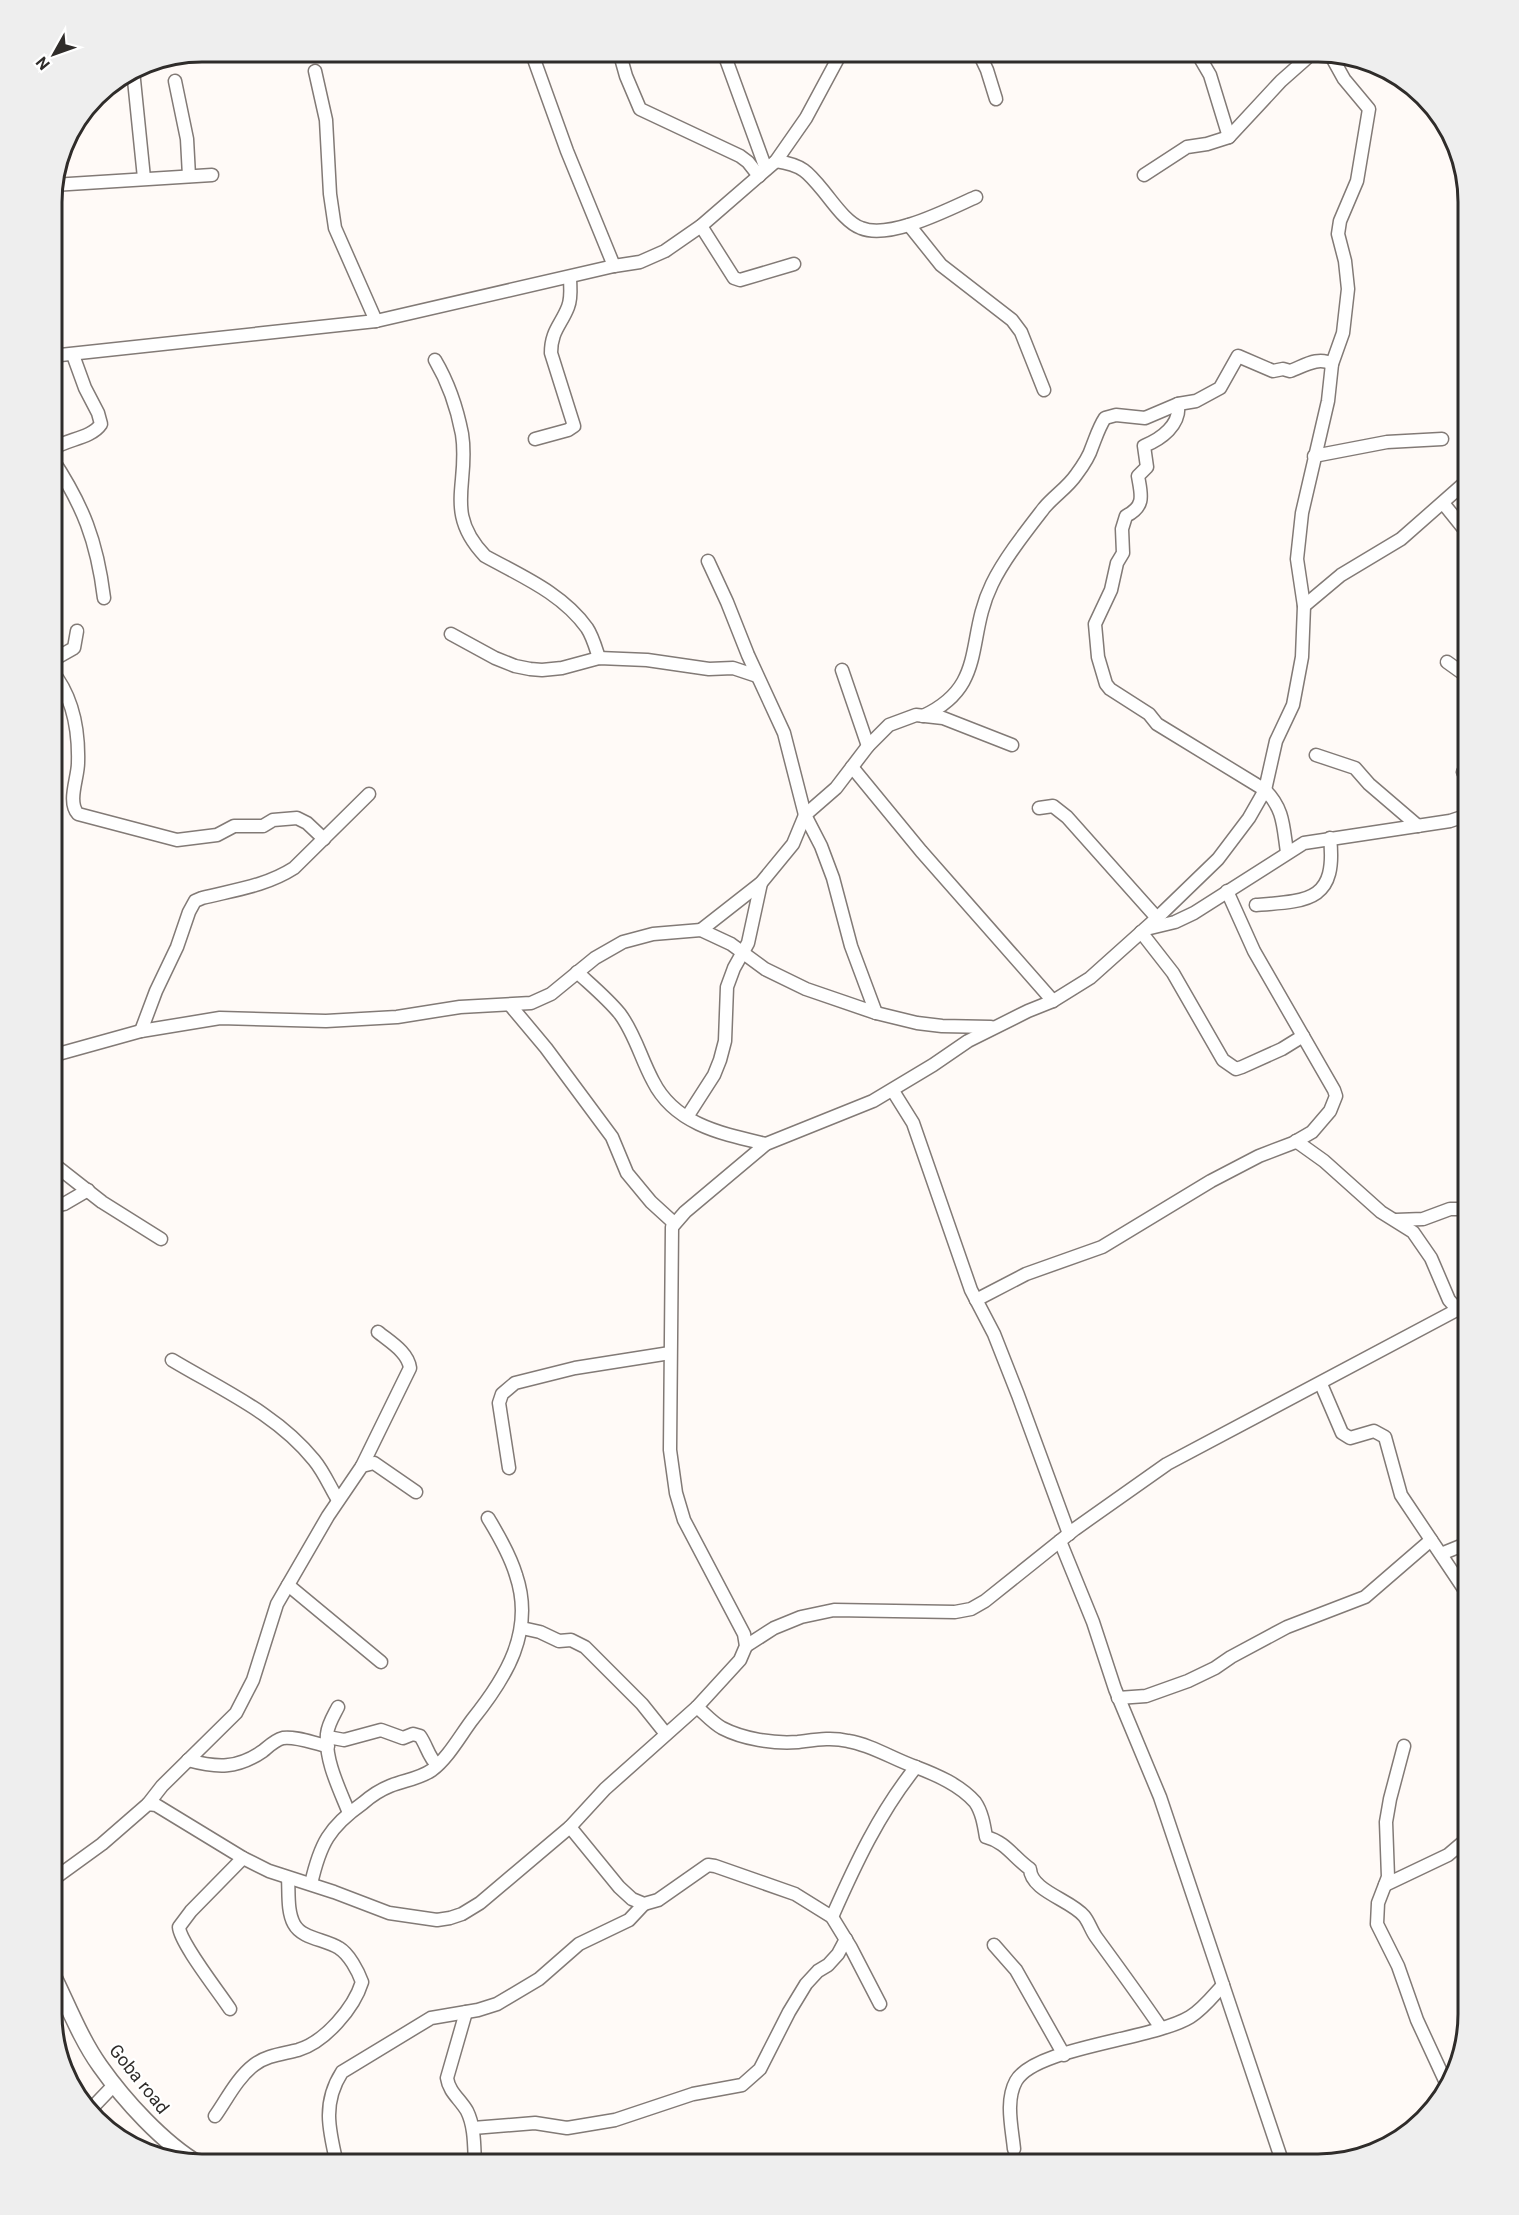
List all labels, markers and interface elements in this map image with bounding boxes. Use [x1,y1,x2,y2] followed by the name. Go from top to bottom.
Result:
[24,24,84,84] north arrow
[32,53,54,74] text: N
[105,2040,174,2118] street label: Goba road

